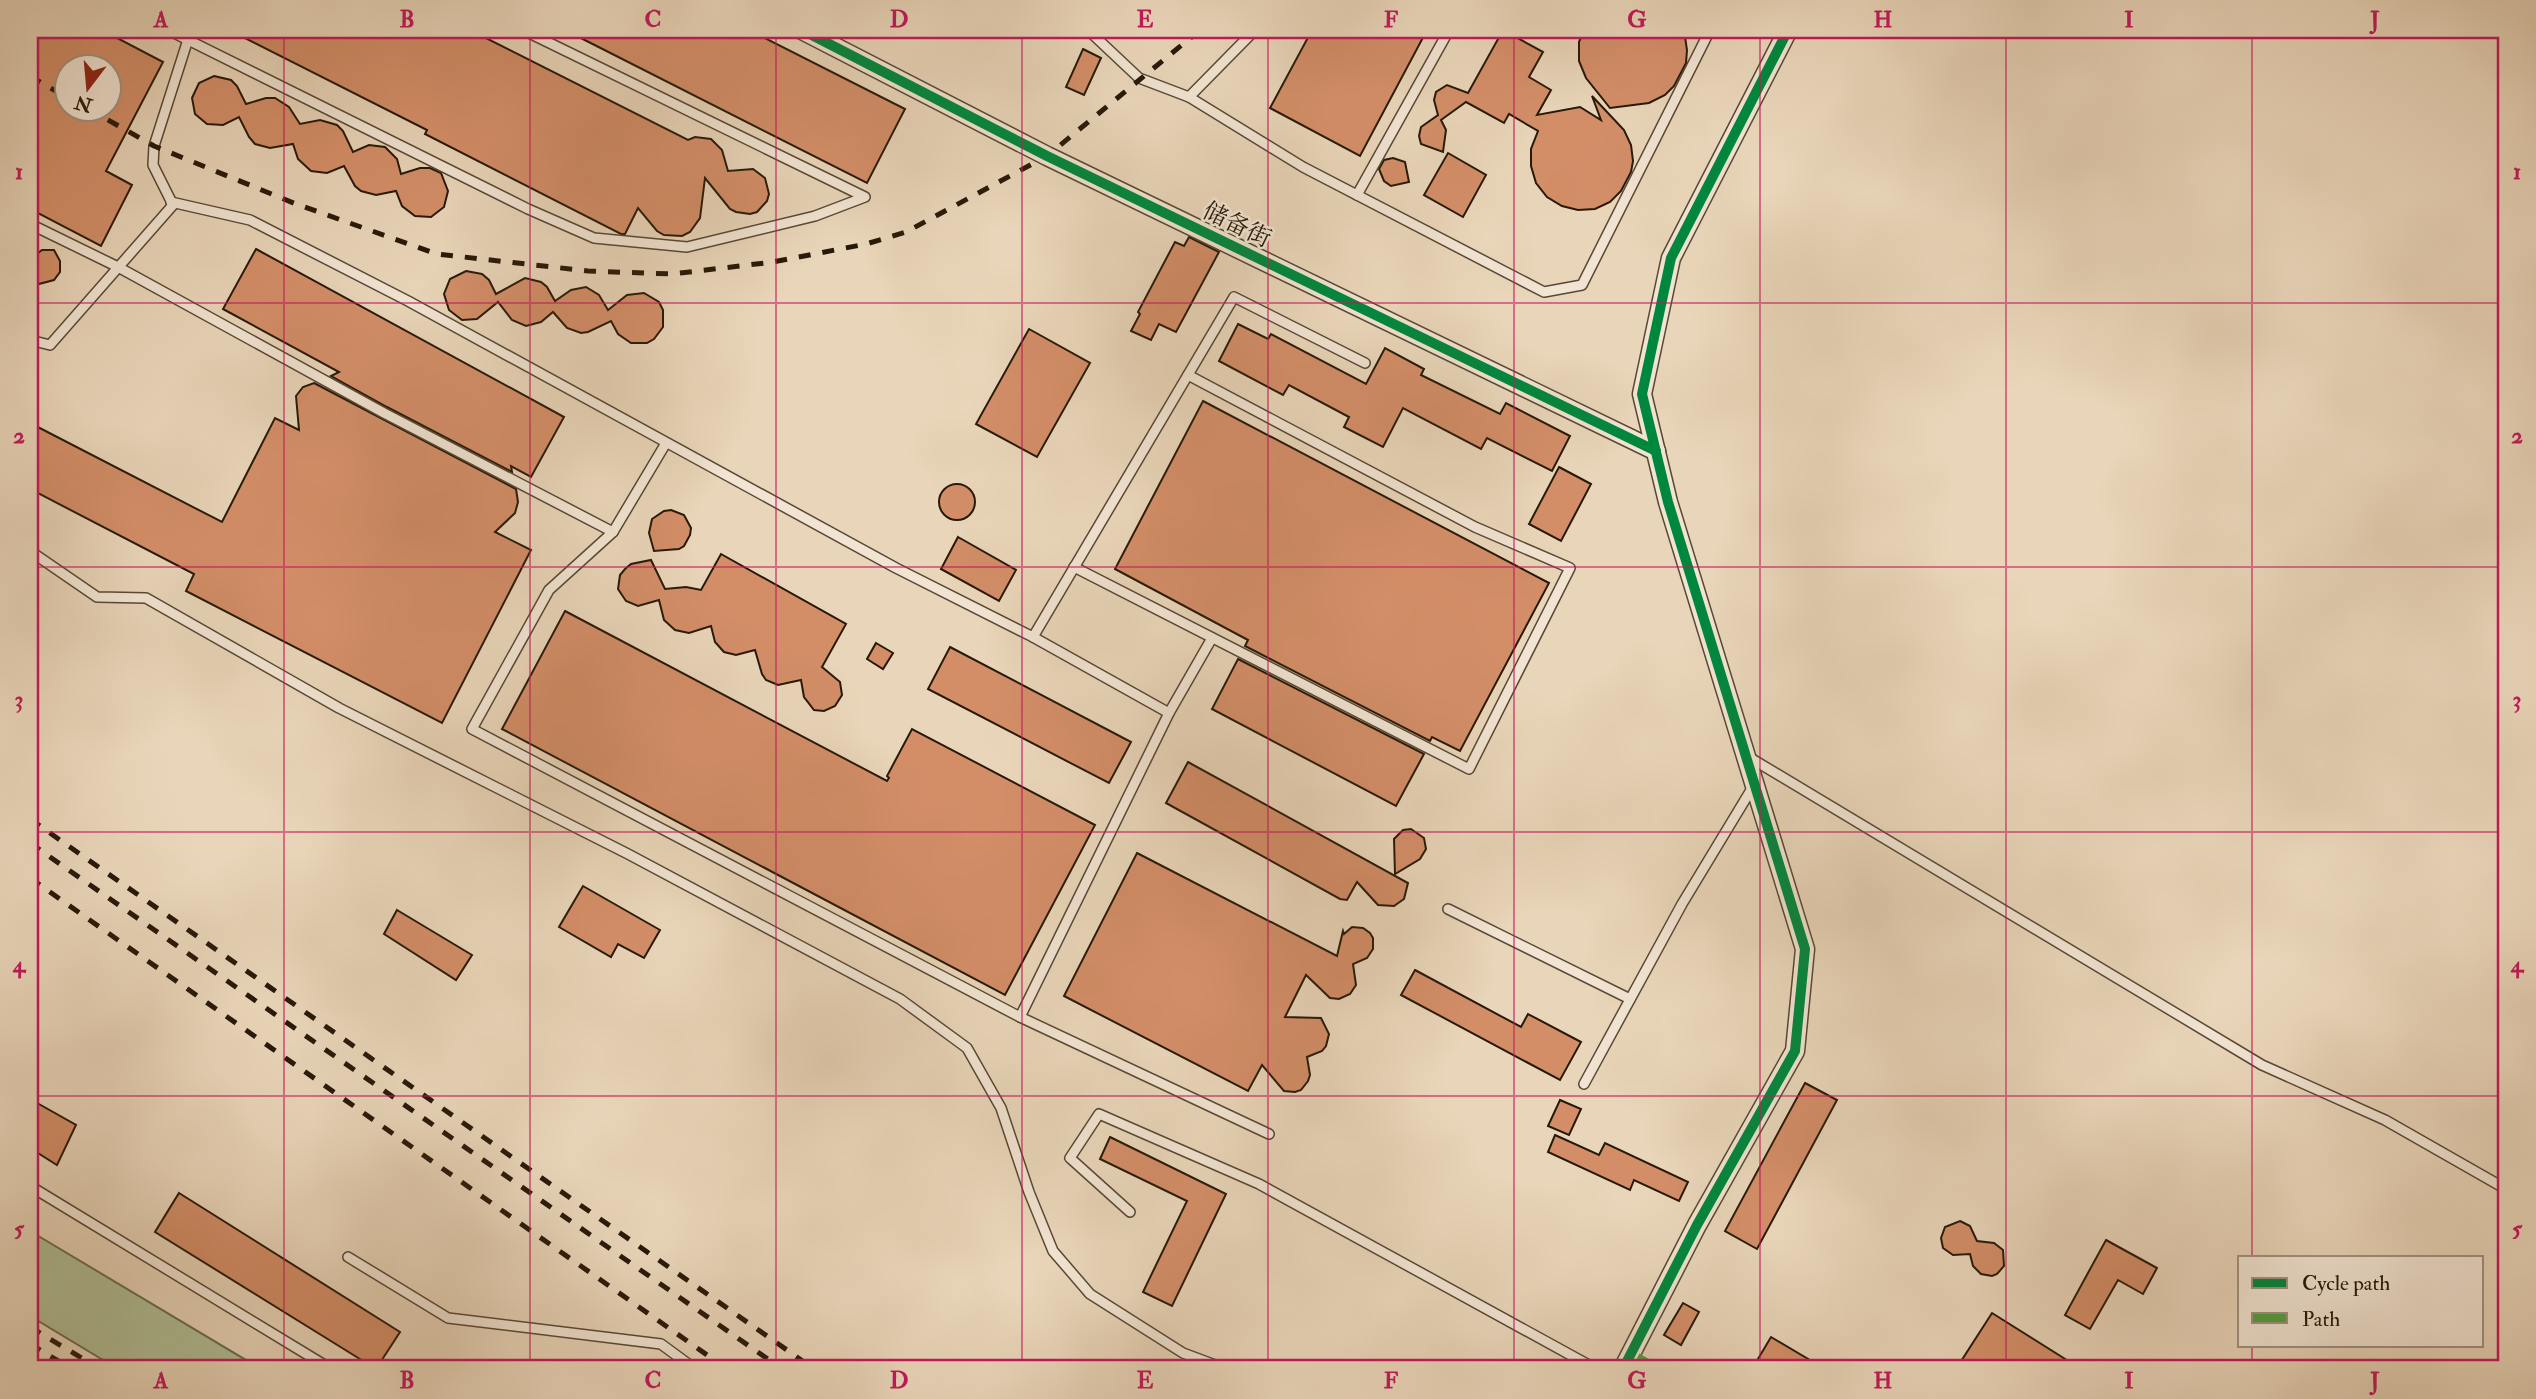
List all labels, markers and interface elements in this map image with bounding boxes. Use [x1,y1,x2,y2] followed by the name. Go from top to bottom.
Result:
[153,5,169,34] text: A
[399,5,415,34] text: B
[645,5,661,34] text: C
[890,5,908,34] text: D
[1137,5,1154,34] text: E
[1384,5,1399,34] text: F
[1627,5,1647,34] text: G
[1874,5,1893,34] text: H
[2124,5,2134,34] text: I
[2369,5,2380,35] text: J
[52,52,122,122] north arrow
[71,89,96,118] text: N
[15,157,23,186] text: 1
[2513,157,2521,186] text: 1
[1198,195,1276,255] street label: 储备街
[13,421,25,450] text: 2
[2511,421,2523,450] text: 2
[15,685,23,714] text: 3
[2513,685,2521,714] text: 3
[12,950,27,979] text: 4
[2510,950,2525,979] text: 4
[14,1214,25,1243] text: 5
[2512,1214,2523,1243] text: 5
[2238,1256,2484,1346] legend
[2302,1270,2390,1297] text: Cycle path
[2302,1306,2340,1333] text: Path
[153,1366,169,1395] text: A
[399,1366,415,1395] text: B
[645,1366,661,1395] text: C
[890,1366,908,1395] text: D
[1137,1366,1154,1395] text: E
[1384,1366,1399,1395] text: F
[1627,1366,1647,1395] text: G
[1874,1366,1893,1395] text: H
[2124,1366,2134,1395] text: I
[2369,1366,2380,1396] text: J

